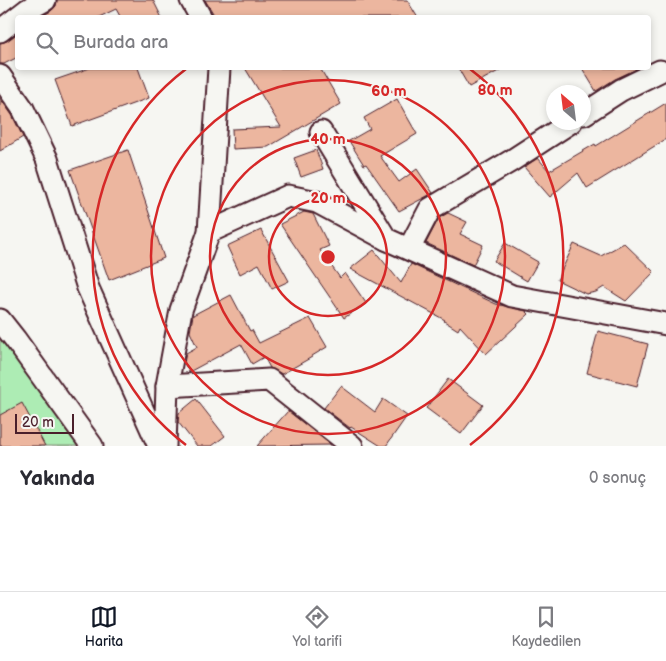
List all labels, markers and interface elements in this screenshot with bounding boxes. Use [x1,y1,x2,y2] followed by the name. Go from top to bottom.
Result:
[15,15,651,70] search box
[33,29,61,57] icon: search
[73,31,169,54] text: Burada ara
[477,81,513,100] text: 80 m
[371,82,407,101] text: 60 m
[546,85,591,130] north arrow
[310,130,346,149] text: 40 m
[311,189,346,208] text: 20 m
[319,248,337,266] centre of rings
[15,411,74,434] scale bar
[22,414,54,431] text: 20 m
[20,466,95,491] text: Yakında
[589,469,646,488] text: 0 sonuç
[85,603,123,650] tab: Harita
[293,603,342,650] tab: Yol tarifi
[512,603,581,650] tab: Kaydedilen

